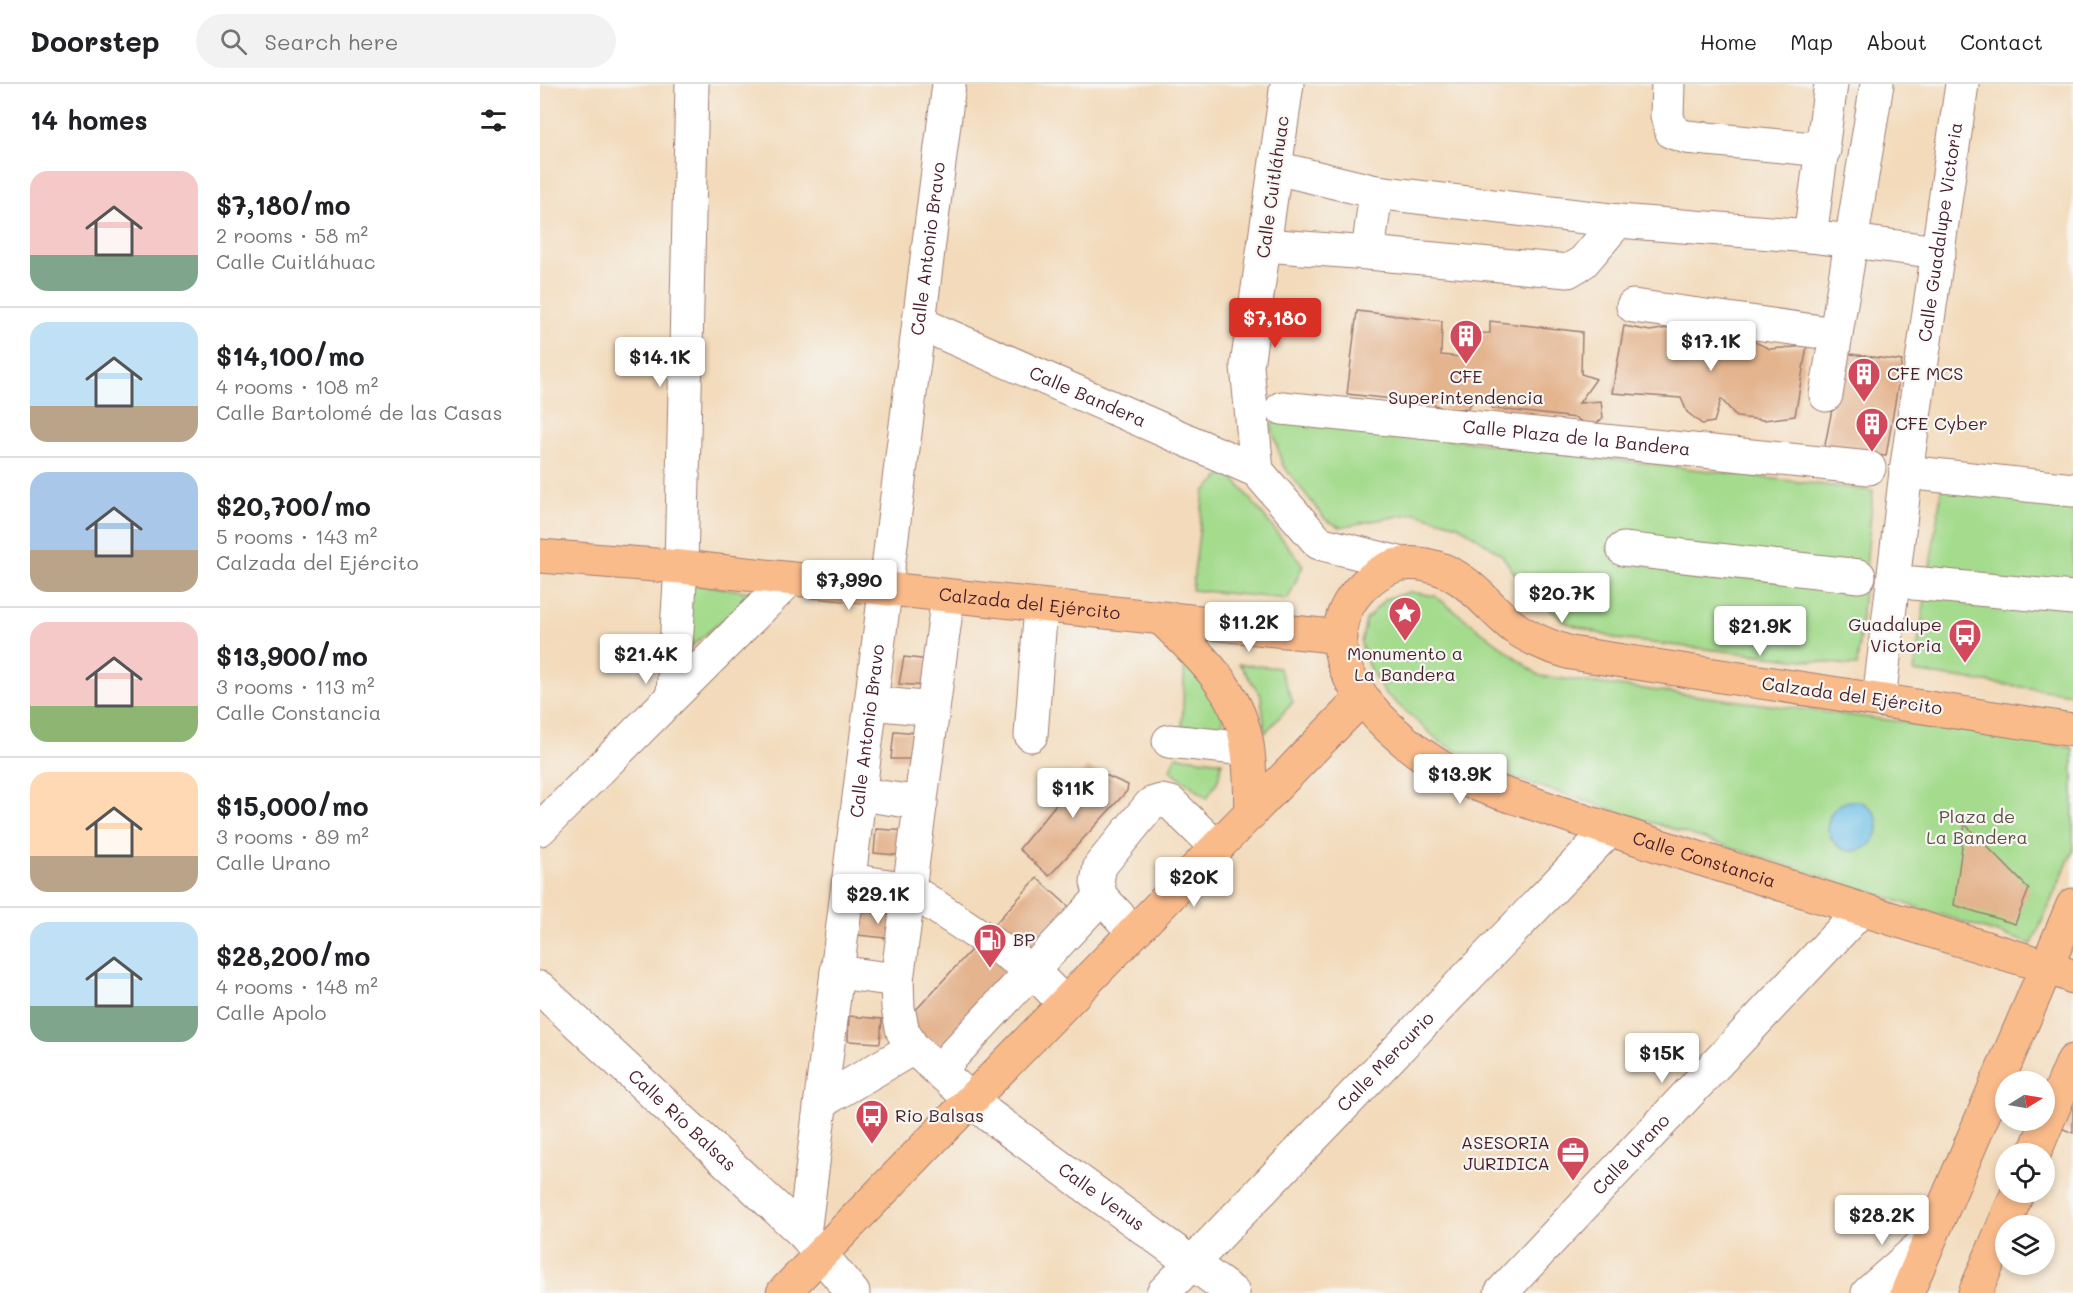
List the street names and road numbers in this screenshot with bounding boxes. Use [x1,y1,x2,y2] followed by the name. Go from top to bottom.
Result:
[1250,114,1294,260] street label: Calle Cuitláhuac
[1912,121,1967,343] street label: Calle Guadalupe Victoria
[904,160,950,337] street label: Calle Antonio Bravo
[1026,360,1150,432] street label: Calle Bandera
[1461,414,1692,461] street label: Calle Plaza de la Bandera
[938,581,1122,625] street label: Calzada del Ejército
[844,642,889,819] street label: Calle Antonio Bravo
[1760,670,1944,720] street label: Calzada del Ejército
[1630,825,1779,893] street label: Calle Constancia
[1331,1006,1439,1116] street label: Calle Mercurio
[623,1063,742,1176] street label: Calle Río Balsas
[1586,1108,1675,1200] street label: Calle Urano
[1054,1157,1150,1236] street label: Calle Venus

